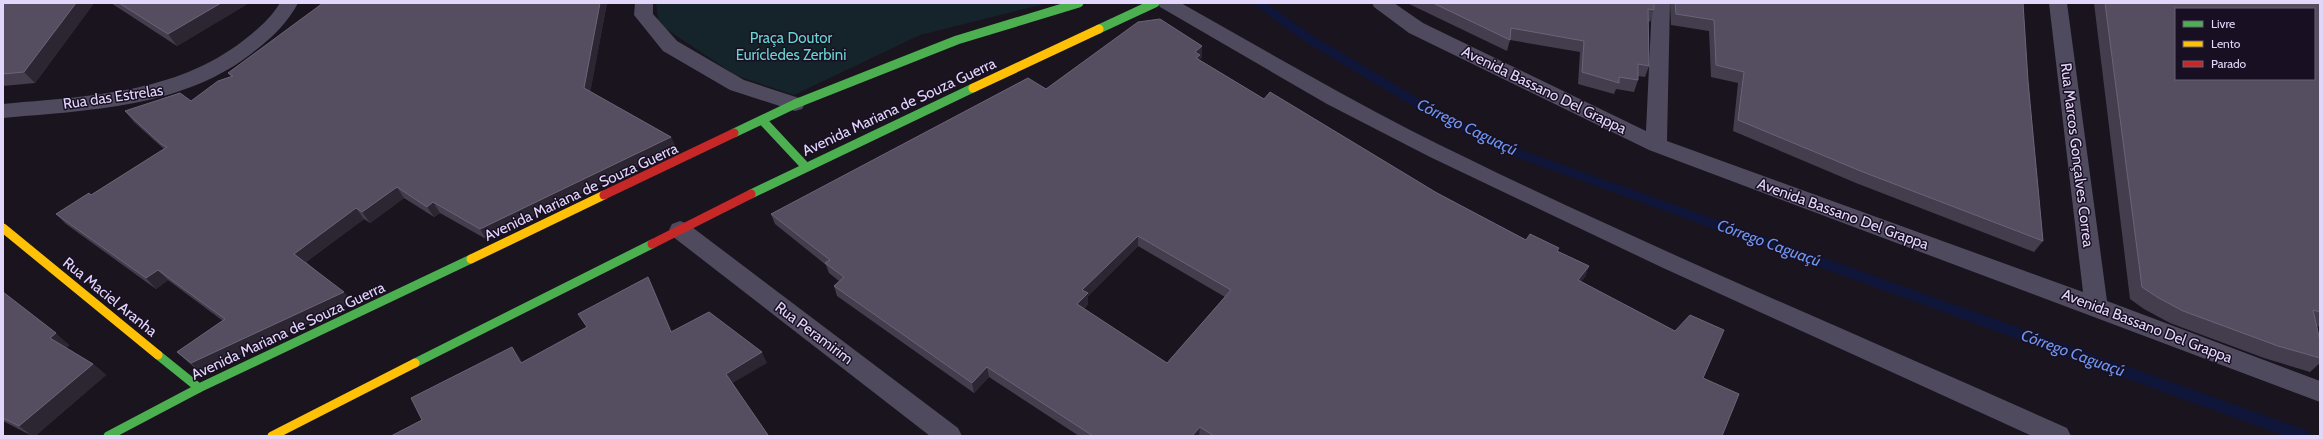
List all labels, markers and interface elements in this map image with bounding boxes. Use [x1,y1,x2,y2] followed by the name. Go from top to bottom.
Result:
[2175,8,2315,80] legend
[2211,16,2235,31] text: Livre
[736,29,846,64] park label: Praça Doutor Eurícledes Zerbini
[2211,36,2241,51] text: Lento
[1459,42,1630,138] street label: Avenida Bassano Del Grappa
[799,54,999,160] street label: Avenida Mariana de Souza Guerra
[2211,56,2247,71] text: Parado
[2057,62,2097,249] street label: Rua Marcos Gonçalves Correa
[62,81,164,113] street label: Rua das Estrelas
[1414,95,1520,159] water label: Córrego Caguaçú
[481,139,681,245] street label: Avenida Mariana de Souza Guerra
[1755,175,1932,254] street label: Avenida Bassano Del Grappa
[1715,215,1824,271] water label: Córrego Caguaçú
[59,254,161,341] street label: Rua Maciel Aranha
[188,278,388,384] street label: Avenida Mariana de Souza Guerra
[2059,285,2235,367] street label: Avenida Bassano Del Grappa
[772,298,856,368] street label: Rua Peramirim
[2019,325,2128,381] water label: Córrego Caguaçú

